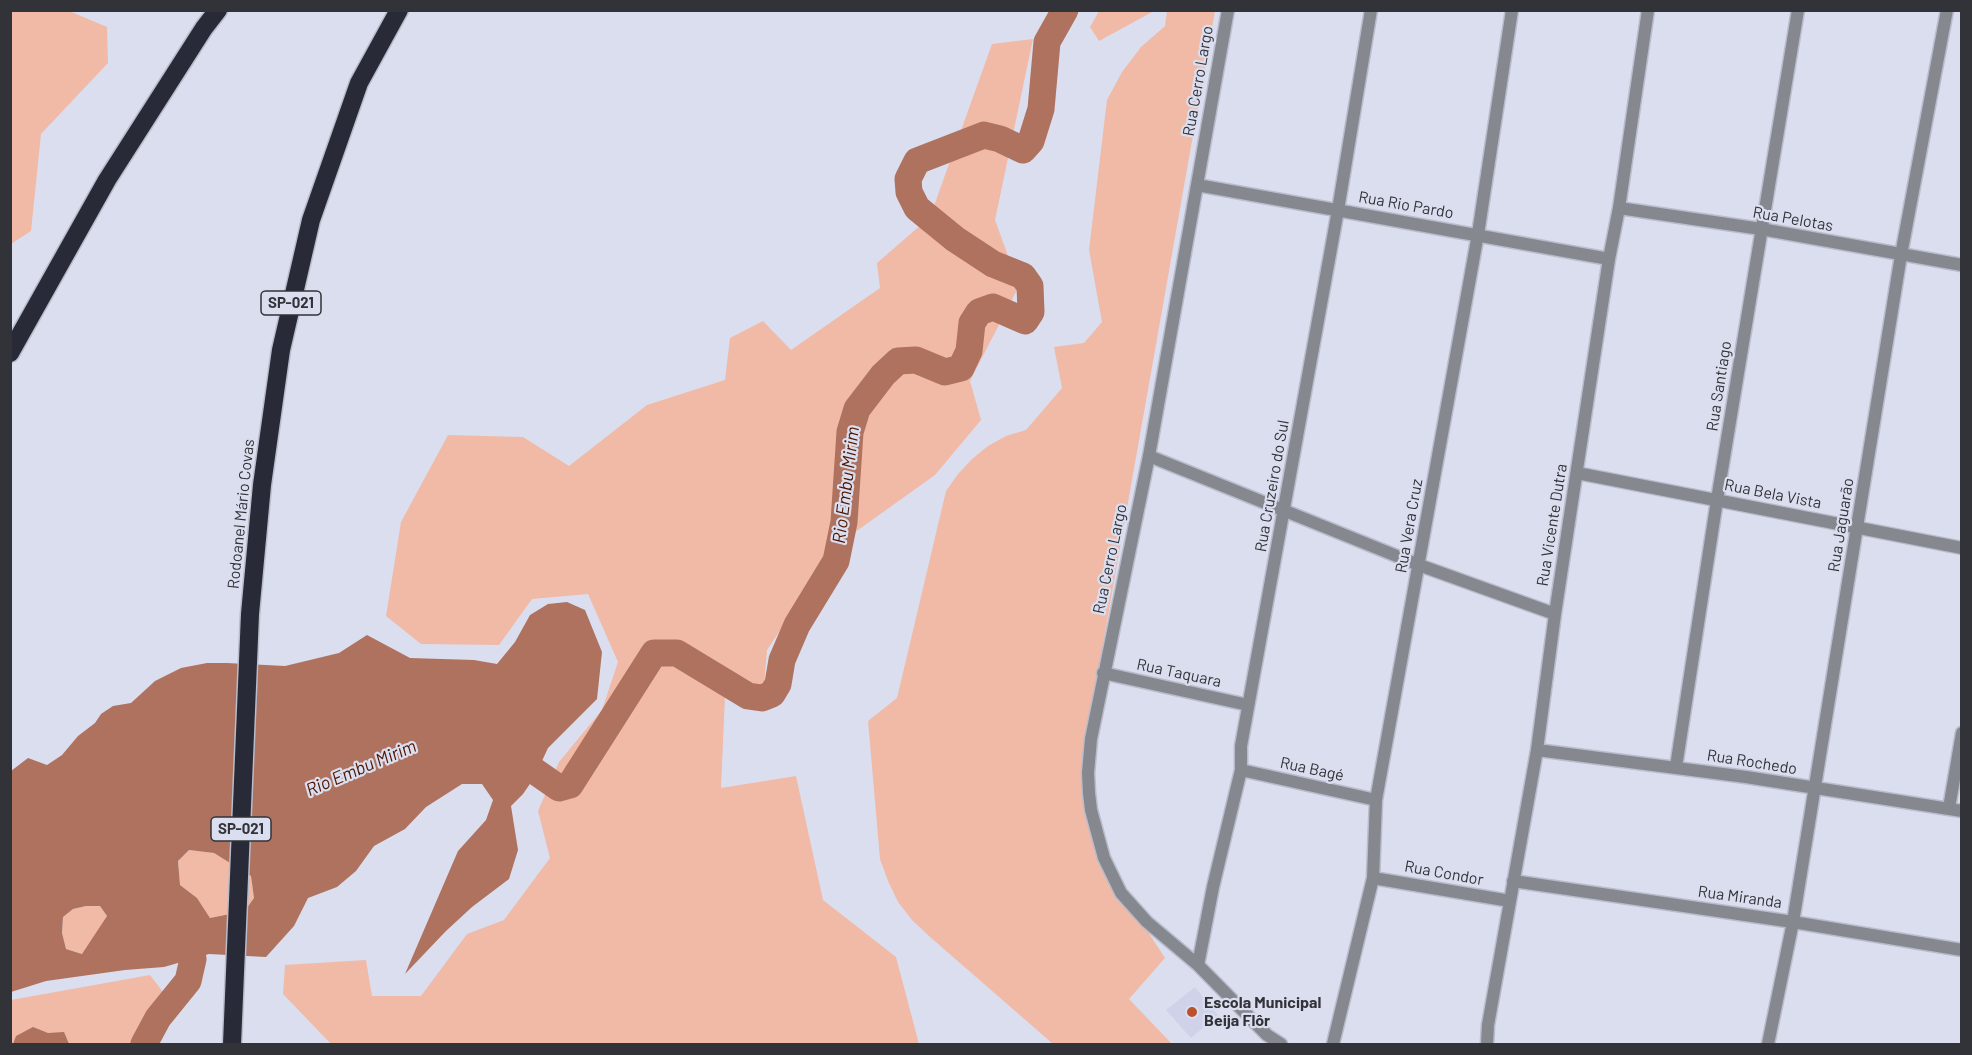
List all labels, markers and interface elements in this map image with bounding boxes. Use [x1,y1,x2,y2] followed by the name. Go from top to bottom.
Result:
[1179,24,1217,138] street label: Rua Cerro Largo
[1357,187,1455,223] street label: Rua Rio Pardo
[1751,202,1835,236] street label: Rua Pelotas
[261,291,321,315] road number: SP-021
[1702,339,1736,433] street label: Rua Santiago
[1251,419,1293,553] street label: Rua Cruzeiro do Sul
[828,425,864,545] water label: Rio Embu Mirim
[224,438,258,590] street label: Rodoanel Mário Covas
[1533,462,1571,588] street label: Rua Vicente Dutra
[1723,475,1823,513] street label: Rua Bela Vista
[1391,477,1427,575] street label: Rua Vera Cruz
[1824,477,1858,573] street label: Rua Jaguarão
[1089,502,1131,616] street label: Rua Cerro Largo
[1135,655,1223,691] street label: Rua Taquara
[303,735,419,801] water label: Rio Embu Mirim
[1706,745,1798,779] street label: Rua Rochedo
[1278,753,1346,785] street label: Rua Bagé
[211,817,271,841] road number: SP-021
[1403,857,1485,889] street label: Rua Condor
[1697,882,1783,912] street label: Rua Miranda
[1204,993,1321,1031] place label: Escola Municipal Beija Flôr
[1185,1005,1199,1019] marker: Escola Municipal Beija Flôr

